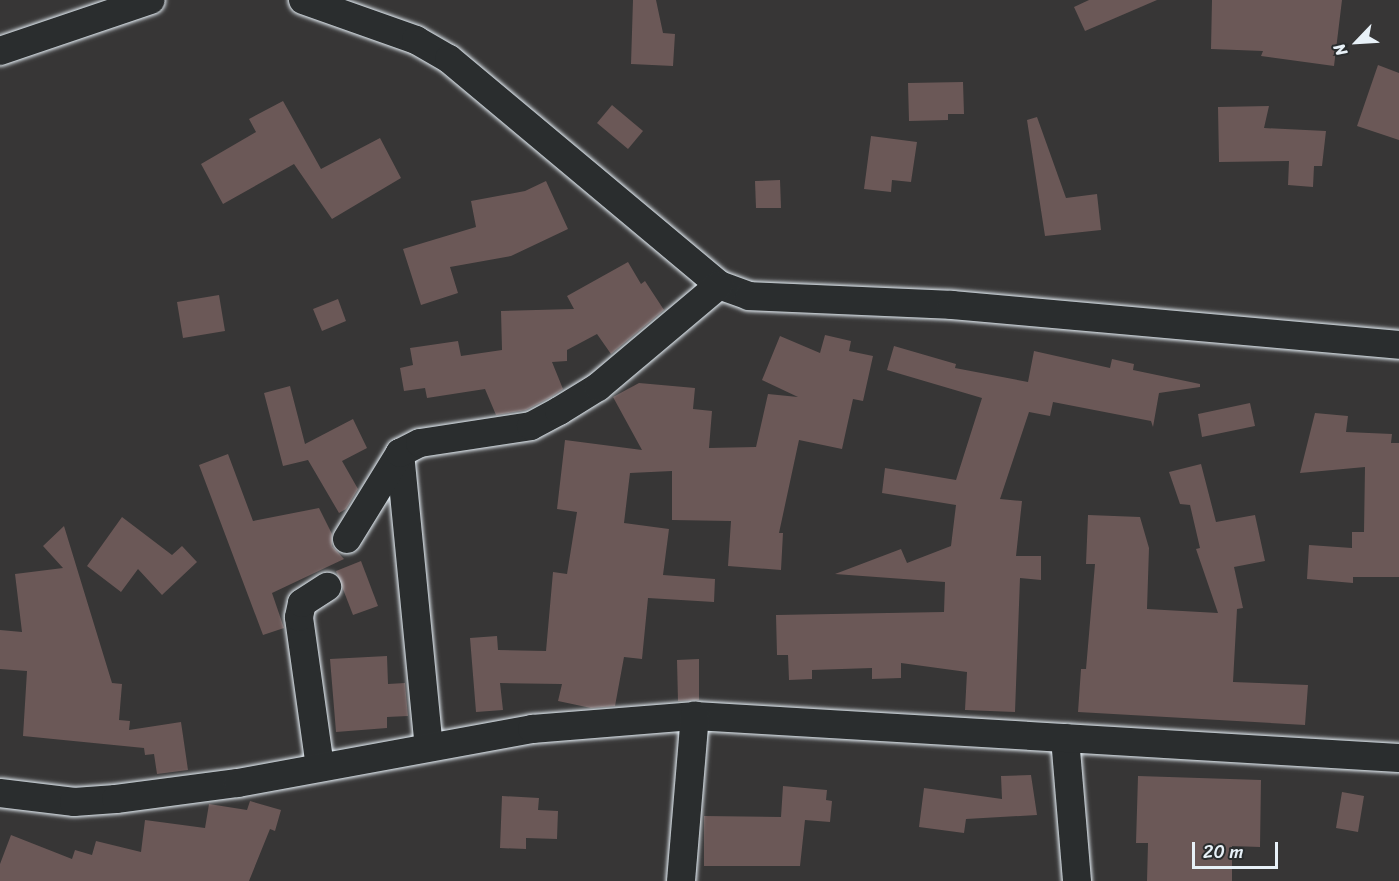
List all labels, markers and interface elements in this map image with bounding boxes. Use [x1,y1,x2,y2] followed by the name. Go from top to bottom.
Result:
[1327,12,1387,72] north arrow
[1325,39,1356,61] text: N
[1195,830,1280,868] scale bar
[1203,836,1243,868] text: 20 m

